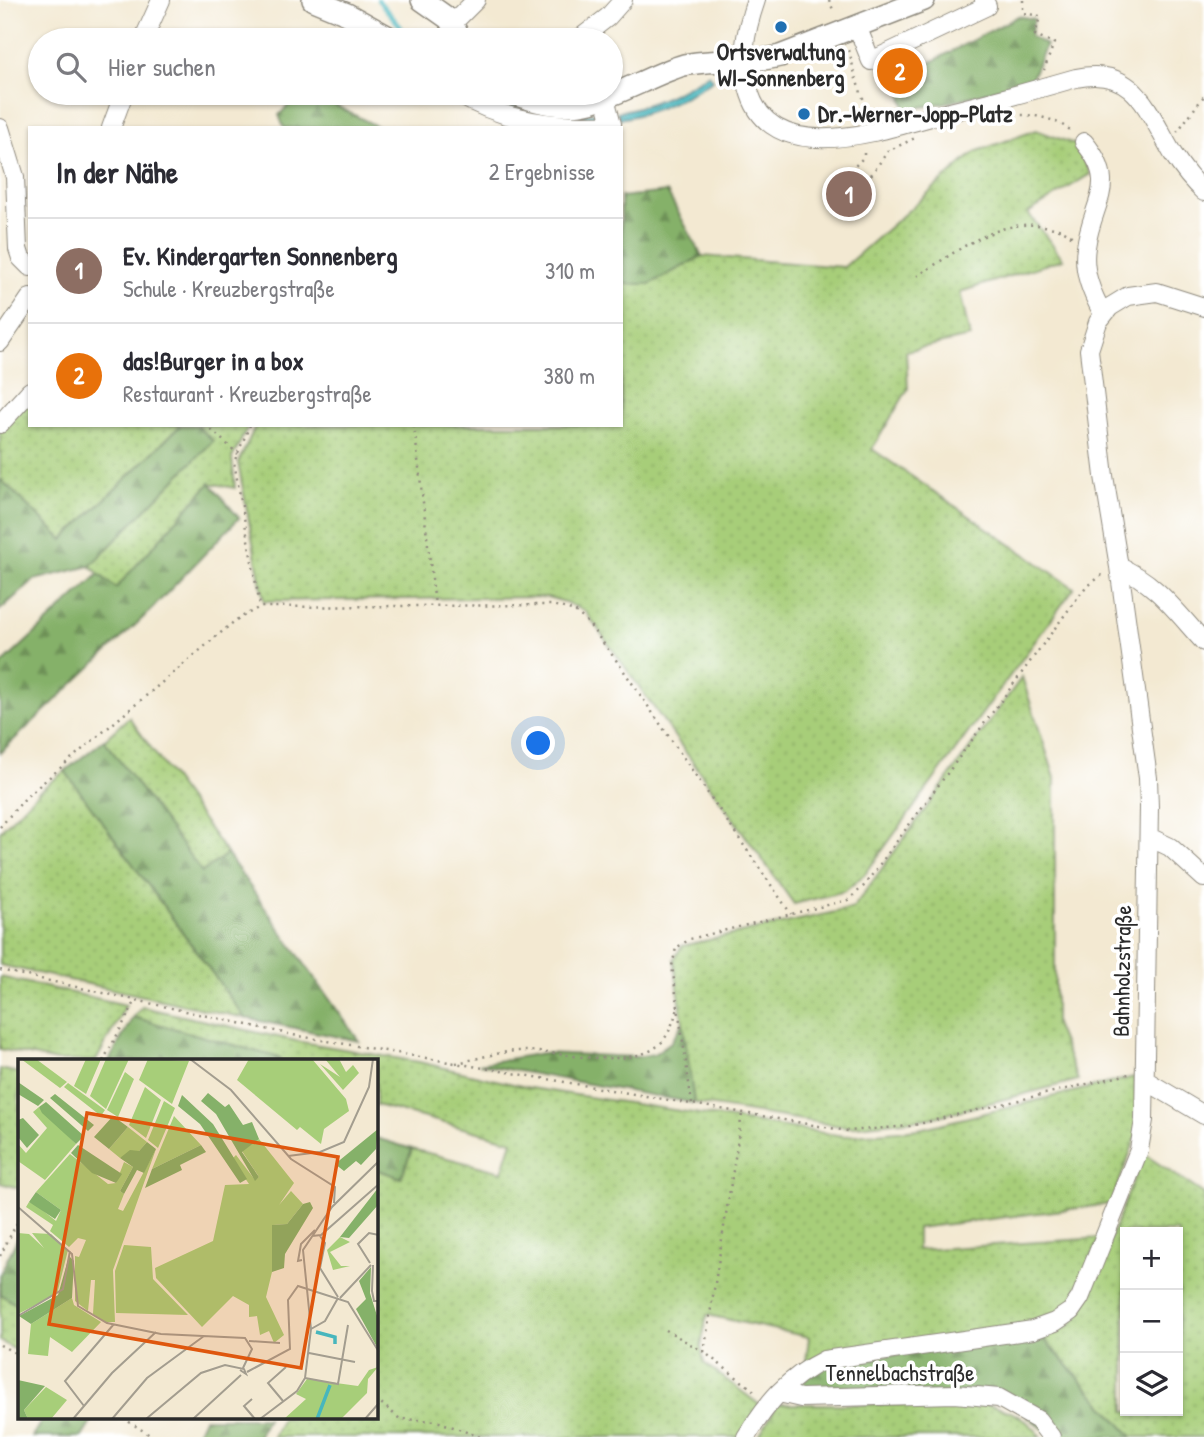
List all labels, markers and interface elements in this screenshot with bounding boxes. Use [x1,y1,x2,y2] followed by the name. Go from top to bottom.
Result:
[773,19,789,35] marker: Ortsverwaltung WI-Sonnenberg
[28,28,623,105] search box
[716,36,846,94] place label: Ortsverwaltung WI-Sonnenberg
[877,45,923,97] pin: 2
[52,48,90,86] icon: search
[108,49,216,84] text: Hier suchen
[818,98,1013,130] place label: Dr.-Werner-Jopp-Platz
[796,106,812,122] marker: Dr.-Werner-Jopp-Platz
[56,152,178,192] text: In der Nähe
[489,156,595,187] text: 2 Ergebnisse
[826,168,872,220] pin: 1
[123,238,398,273] text: Ev. Kindergarten Sonnenberg
[75,255,83,286] text: 1
[545,255,595,286] text: 310 m
[123,273,335,304] text: Schule · Kreuzbergstraße
[123,343,304,378] text: das!Burger in a box
[74,360,84,391] text: 2
[544,360,595,391] text: 380 m
[123,378,372,409] text: Restaurant · Kreuzbergstraße
[521,726,555,760] your location
[1105,905,1138,1037] street label: Bahnholzstraße
[18,1059,378,1420] inset map
[1120,1227,1183,1416] map controls
[1120,1227,1183,1290] button: +
[1120,1290,1183,1353] button: −
[1120,1353,1183,1416] button: layers
[825,1357,975,1388] street label: Tennelbachstraße

